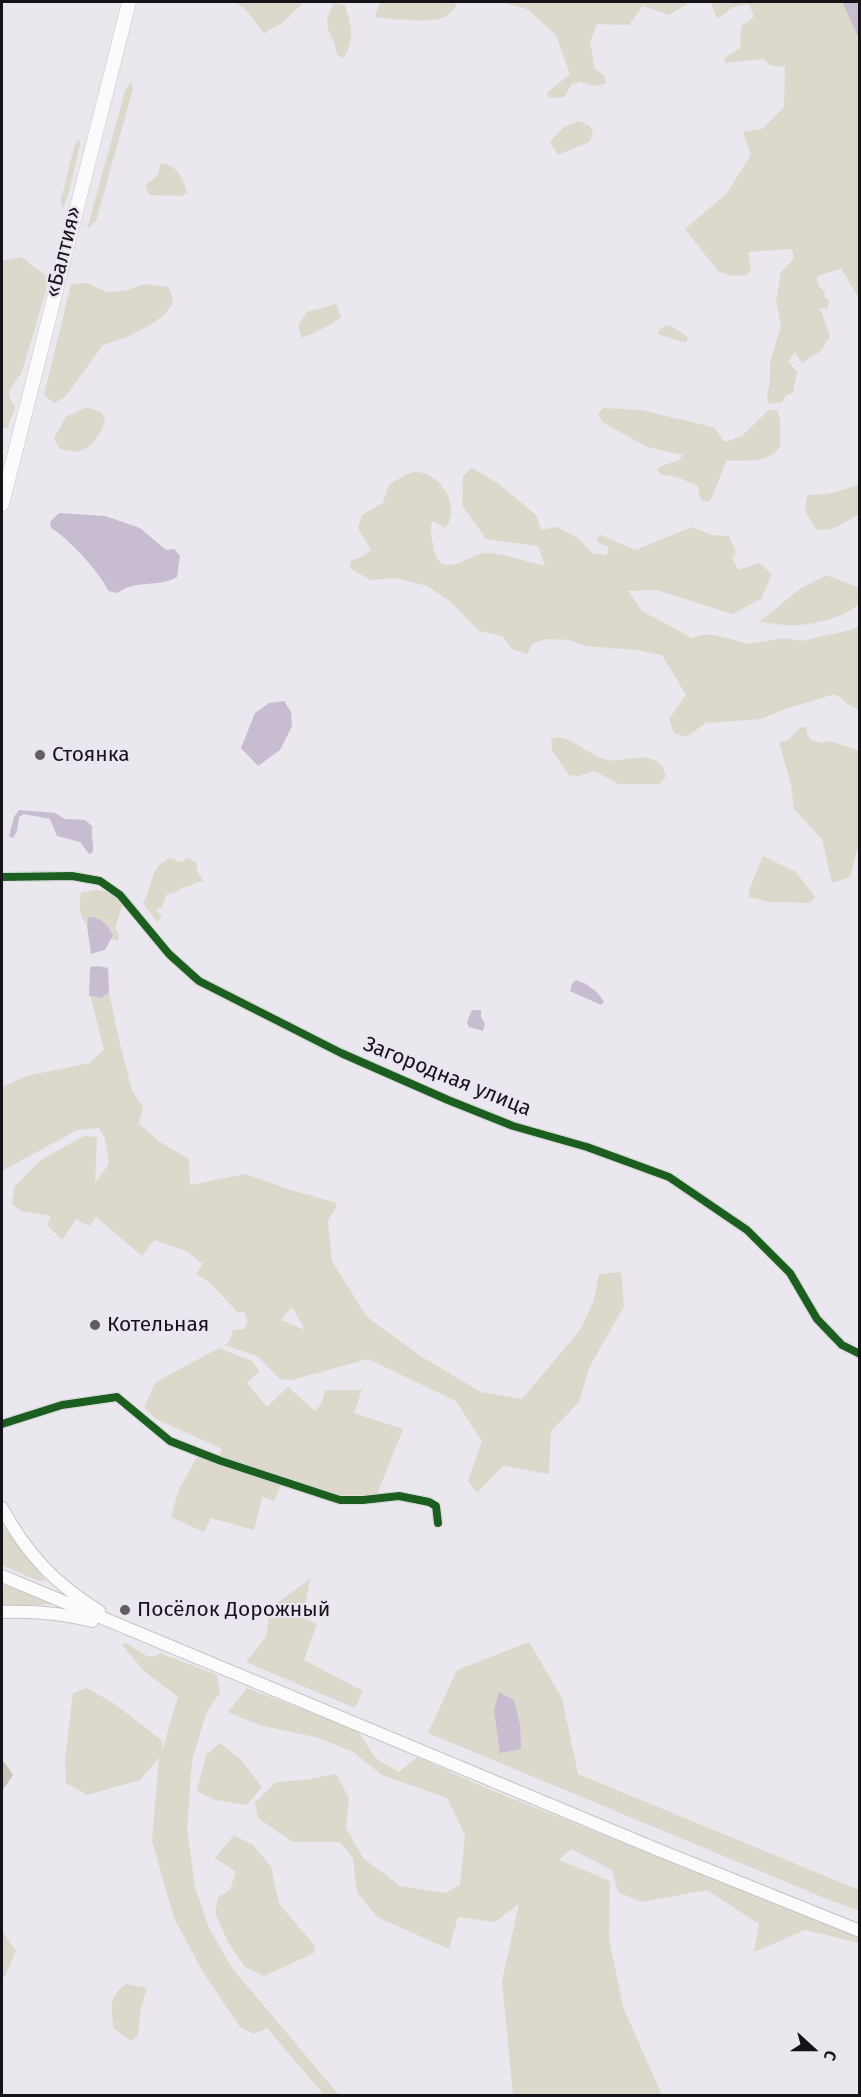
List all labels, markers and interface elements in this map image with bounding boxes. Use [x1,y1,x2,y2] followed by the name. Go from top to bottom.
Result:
[40,204,88,300] street label: «Балтия»
[52,742,130,768] place label: Стоянка
[33,748,47,762] marker: Стоянка
[359,1032,535,1122] street label: Загородная улица
[107,1312,209,1338] place label: Котельная
[88,1318,102,1332] marker: Котельная
[137,1597,330,1623] place label: Посёлок Дорожный
[118,1603,132,1617] marker: Посёлок Дорожный
[783,2019,843,2079] north arrow
[820,2048,841,2063] text: С

